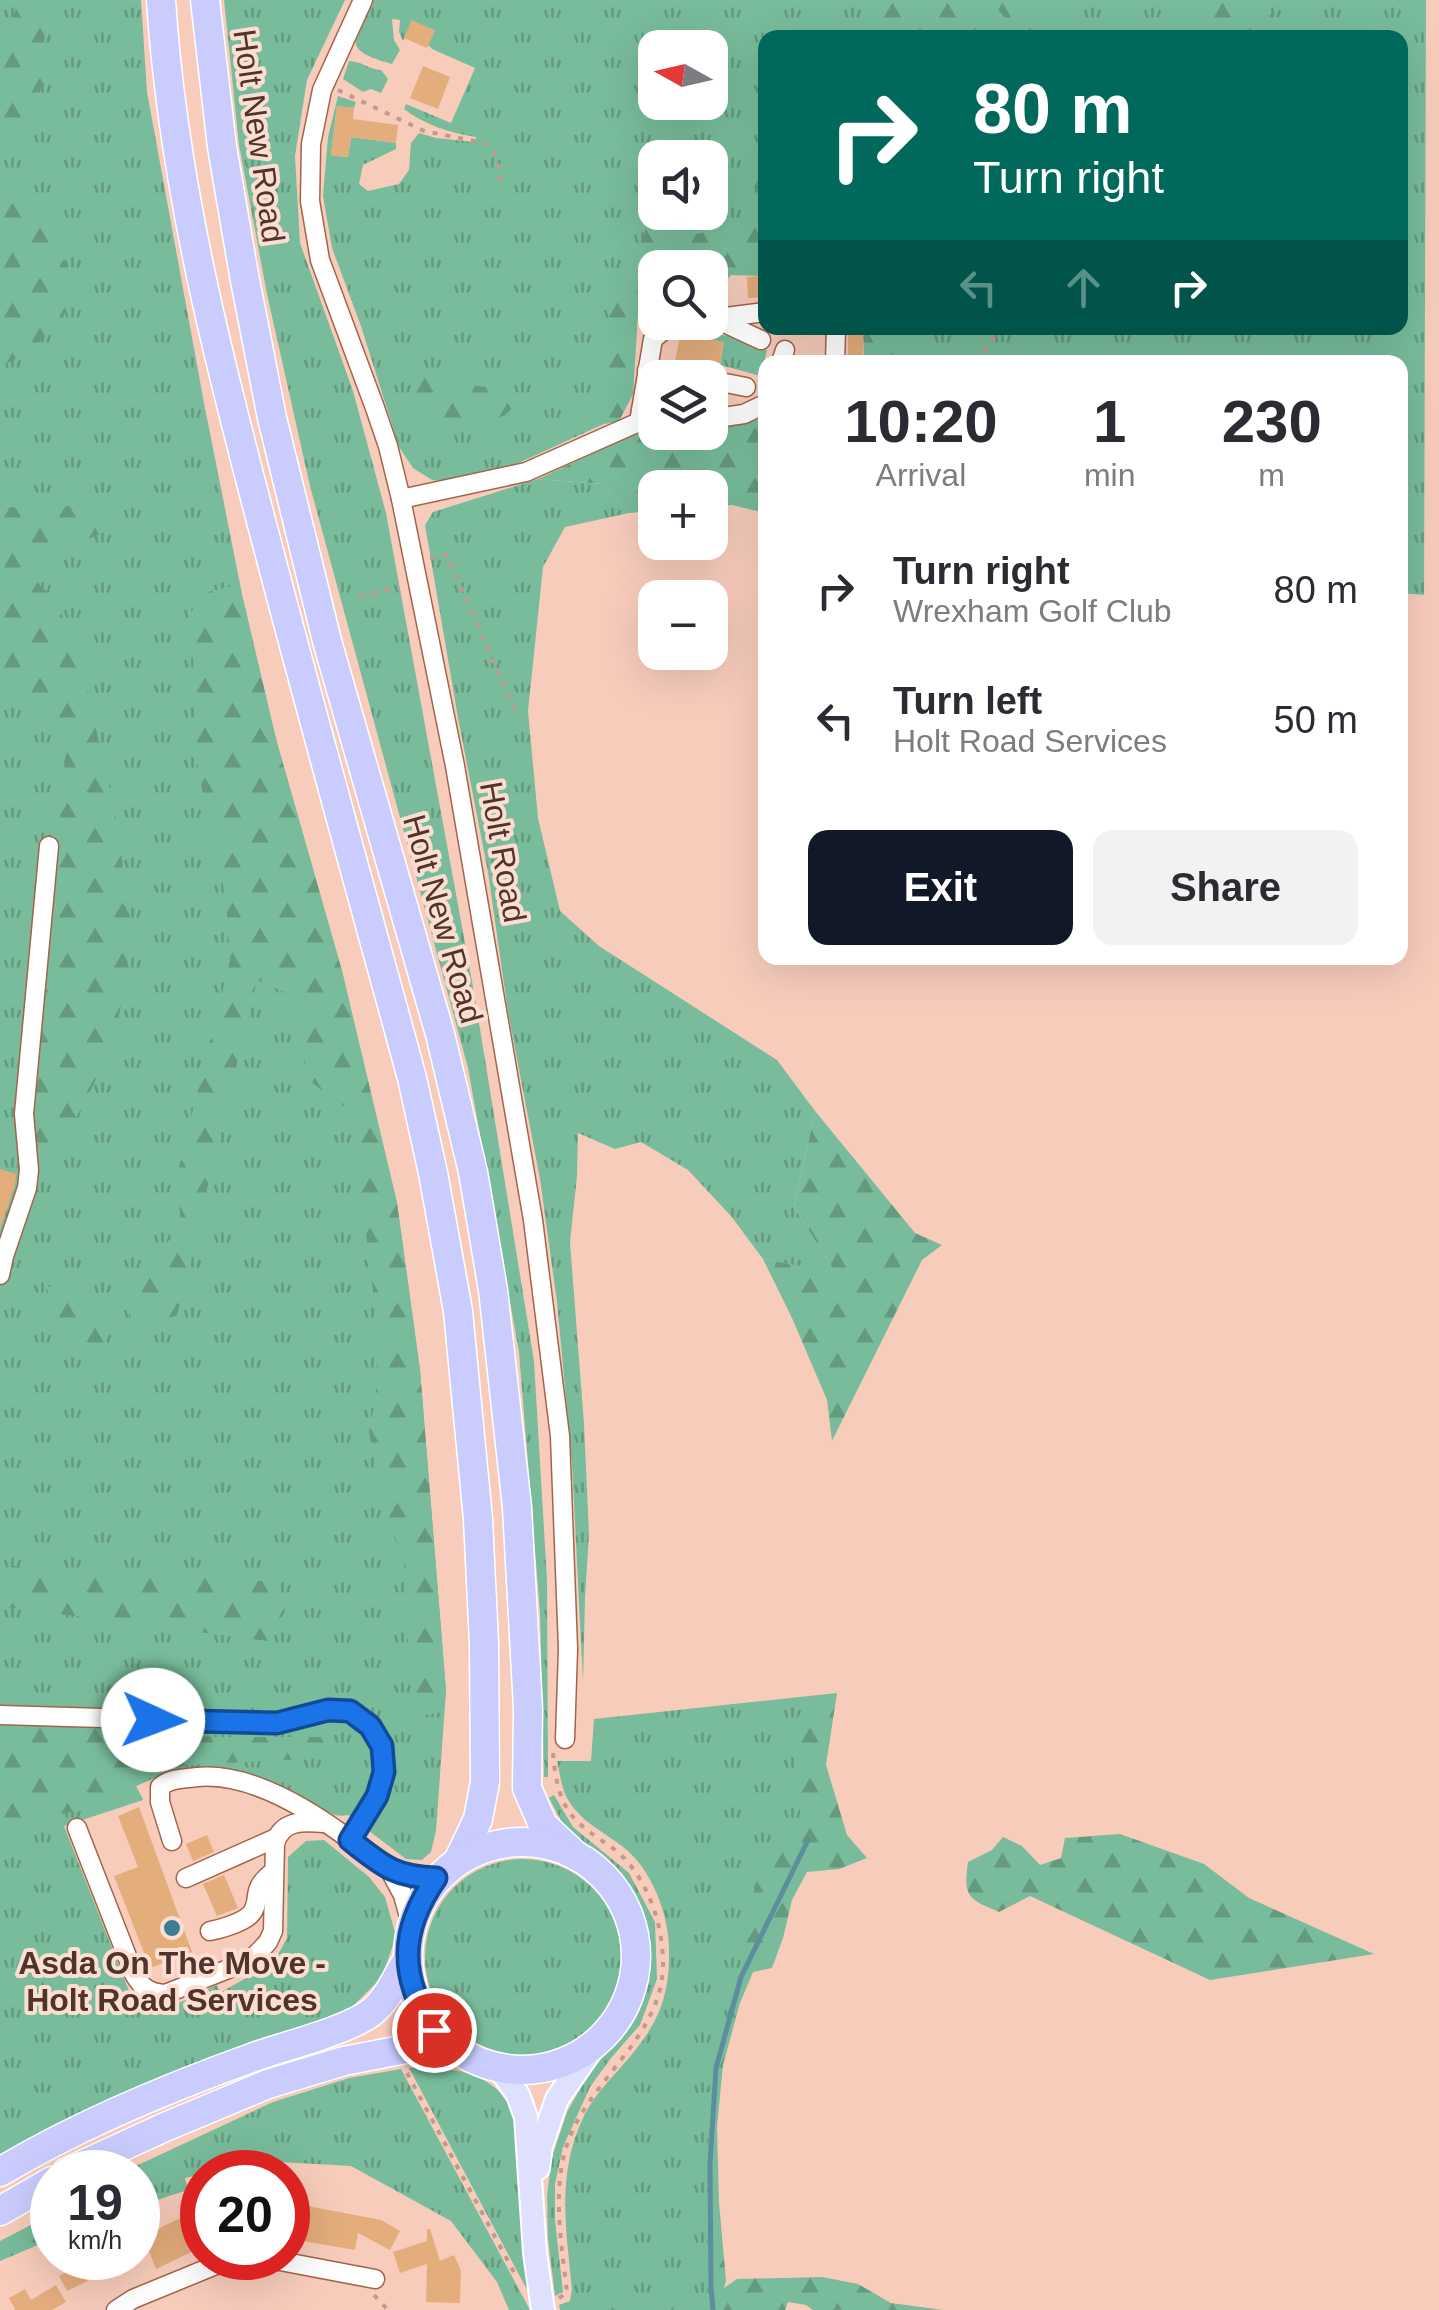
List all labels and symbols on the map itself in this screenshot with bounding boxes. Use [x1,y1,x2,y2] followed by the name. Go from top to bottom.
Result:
[226,27,292,245] street label: Holt New Road
[638,30,728,120] north arrow
[473,779,533,925] street label: Holt Road
[396,811,490,1027] street label: Holt New Road
[101,1668,205,1772] position arrow
[161,1917,183,1939] marker: Asda On The Move - Holt Road Services
[18,1945,326,2018] place label: Asda On The Move - Holt Road Services
[392,1988,477,2073] pin
[180,2150,310,2280] speed limit sign: 20

